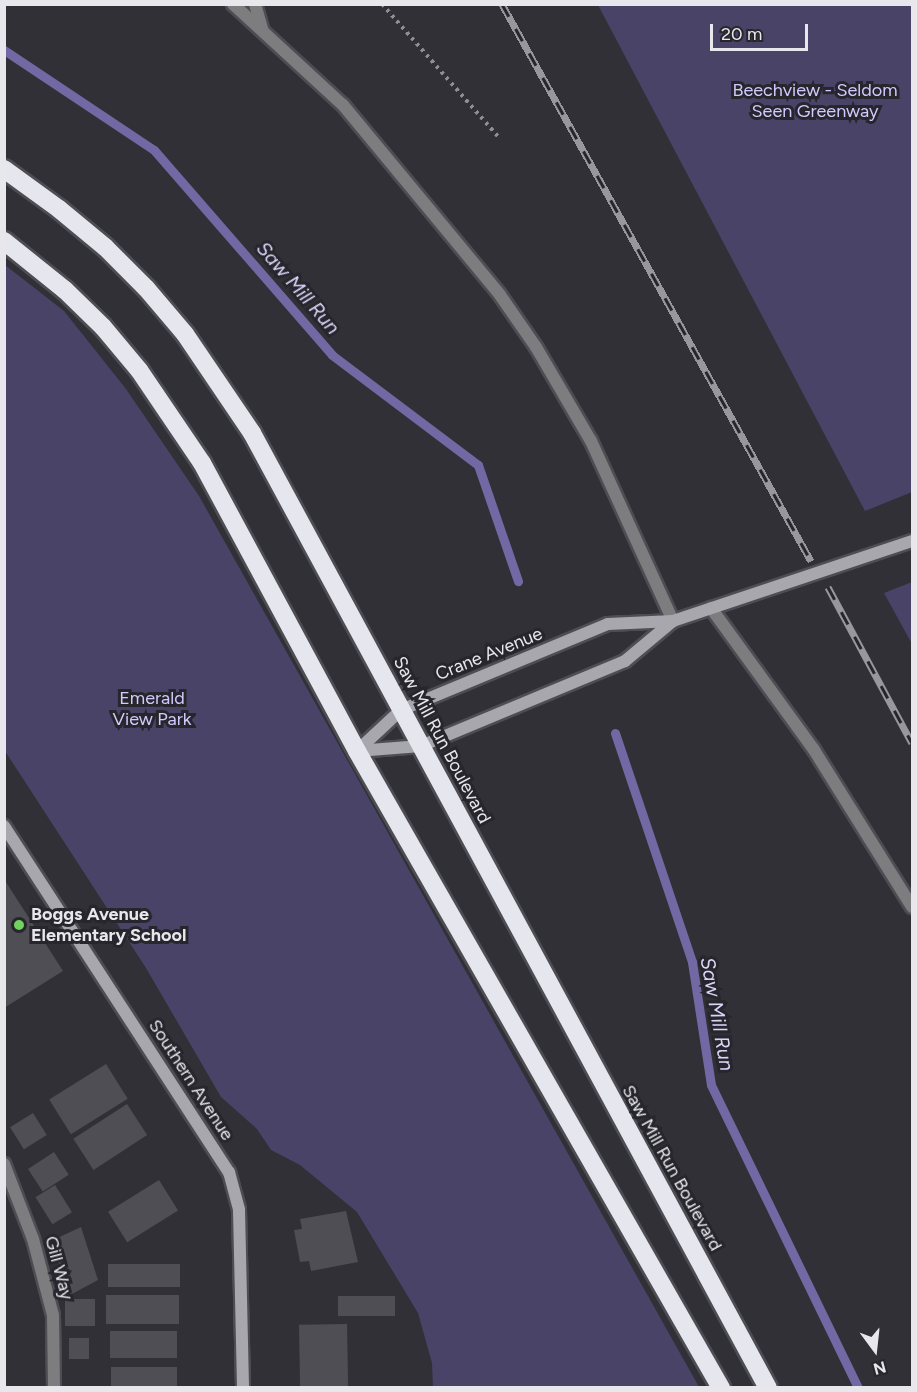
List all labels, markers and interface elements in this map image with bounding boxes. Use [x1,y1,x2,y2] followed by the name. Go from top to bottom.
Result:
[713,12,810,50] scale bar
[721,23,762,45] text: 20 m
[732,80,898,122] park label: Beechview - Seldom Seen Greenway
[251,237,345,339] water label: Saw Mill Run
[432,623,546,685] street label: Crane Avenue
[389,653,495,827] street label: Saw Mill Run Boulevard
[112,688,192,730] park label: Emerald View Park
[31,904,186,946] place label: Boggs Avenue Elementary School
[12,918,26,932] marker: Boggs Avenue Elementary School
[695,955,739,1073] water label: Saw Mill Run
[144,1016,238,1144] street label: Southern Avenue
[617,1081,727,1255] street label: Saw Mill Run Boulevard
[40,1234,78,1302] street label: Gill Way
[845,1320,905,1380] north arrow
[871,1357,888,1379] text: N

